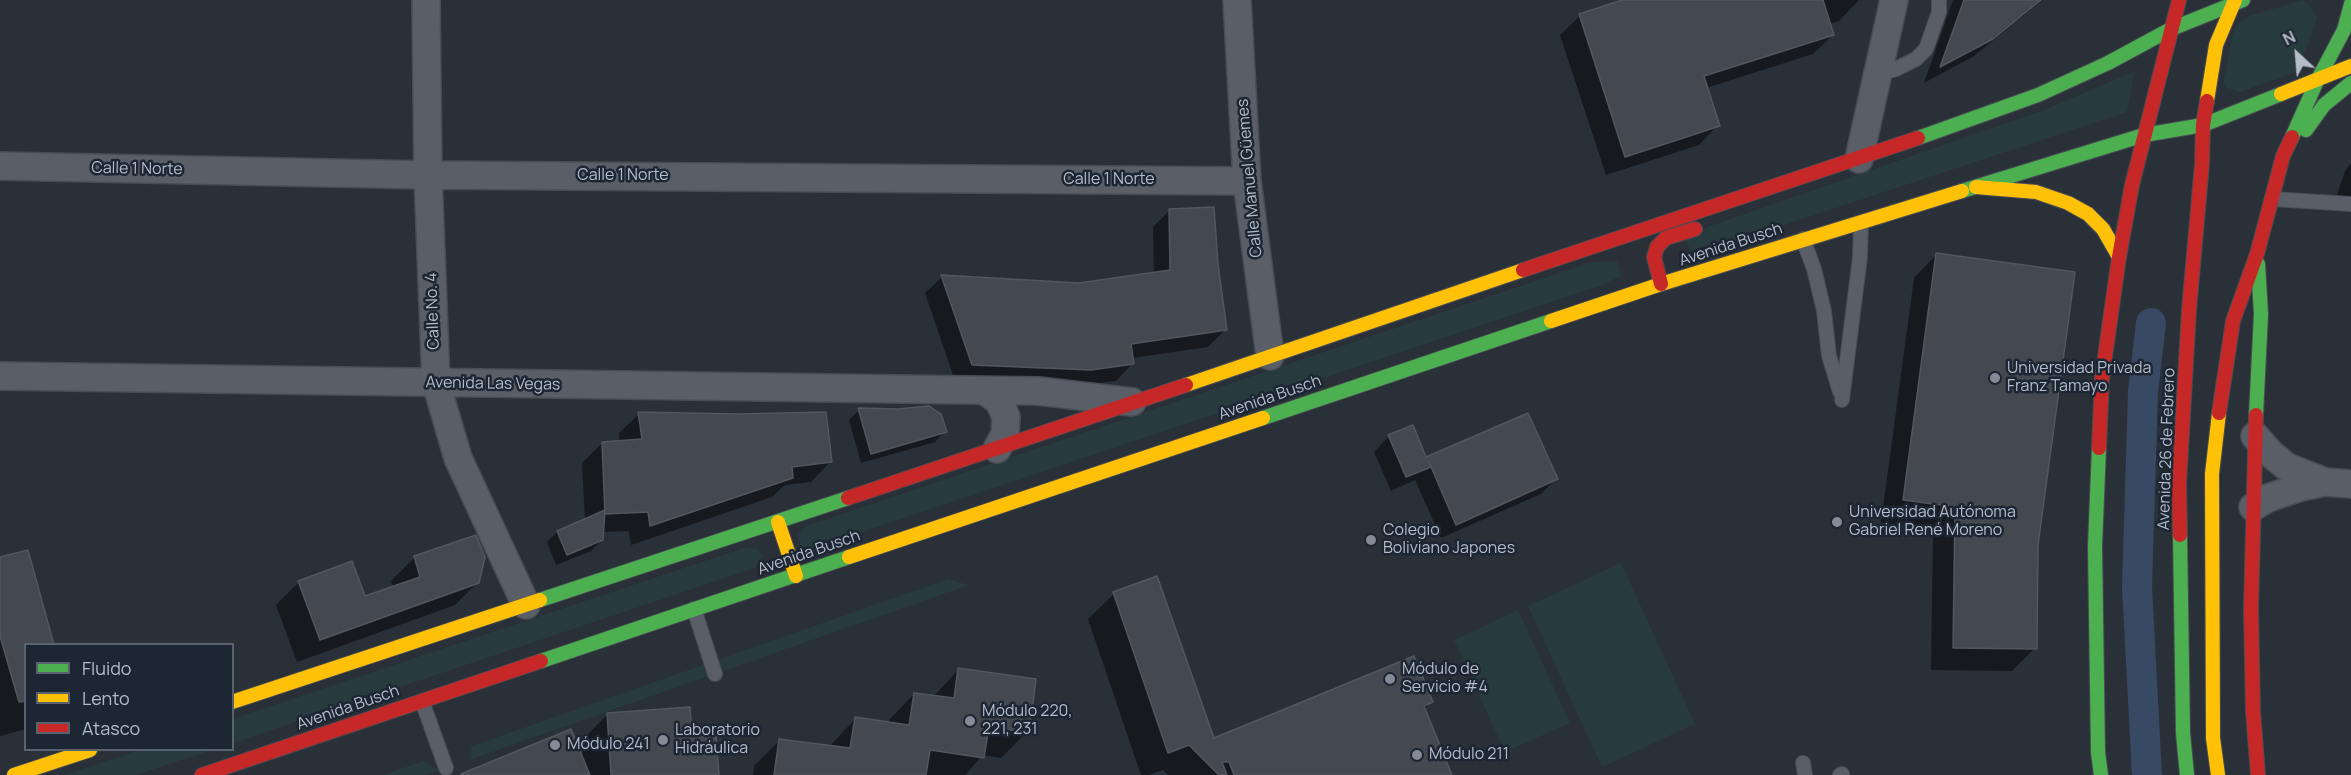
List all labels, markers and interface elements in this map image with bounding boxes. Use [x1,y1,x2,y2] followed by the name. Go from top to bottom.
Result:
[2267,24,2327,84] north arrow
[2279,25,2299,50] text: N
[1234,98,1266,258] street label: Calle Manuel Güemes
[91,159,183,179] street label: Calle 1 Norte
[577,166,669,186] street label: Calle 1 Norte
[1063,170,1155,190] street label: Calle 1 Norte
[1677,219,1785,271] street label: Avenida Busch
[422,272,444,350] street label: Calle No. 4
[2007,359,2151,397] place label: Universidad Privada Franz Tamayo
[2155,368,2179,530] street label: Avenida 26 de Febrero
[1216,371,1324,425] street label: Avenida Busch
[1988,371,2002,385] marker: Universidad Privada Franz Tamayo
[425,373,561,395] street label: Avenida Las Vegas
[1849,503,2016,541] place label: Universidad Autónoma Gabriel René Moreno
[1830,515,1844,529] marker: Universidad Autónoma Gabriel René Moreno
[1383,521,1515,559] place label: Colegio Boliviano Japones
[755,526,863,580] street label: Avenida Busch
[1364,533,1378,547] marker: Colegio Boliviano Japones
[24,643,234,751] legend
[82,656,131,680] text: Fluido
[1402,660,1488,698] place label: Módulo de Servicio #4
[1383,672,1397,686] marker: Módulo de Servicio #4
[294,681,402,735] street label: Avenida Busch
[82,686,130,710] text: Lento
[982,702,1073,740] place label: Módulo 220, 221, 231
[963,714,977,728] marker: Módulo 220, 221, 231
[82,716,140,740] text: Atasco
[675,721,760,759] place label: Laboratorio Hidráulica
[656,733,670,747] marker: Laboratorio Hidráulica
[567,735,650,755] place label: Módulo 241
[548,738,562,752] marker: Módulo 241
[1429,745,1509,765] place label: Módulo 211
[1410,748,1424,762] marker: Módulo 211

